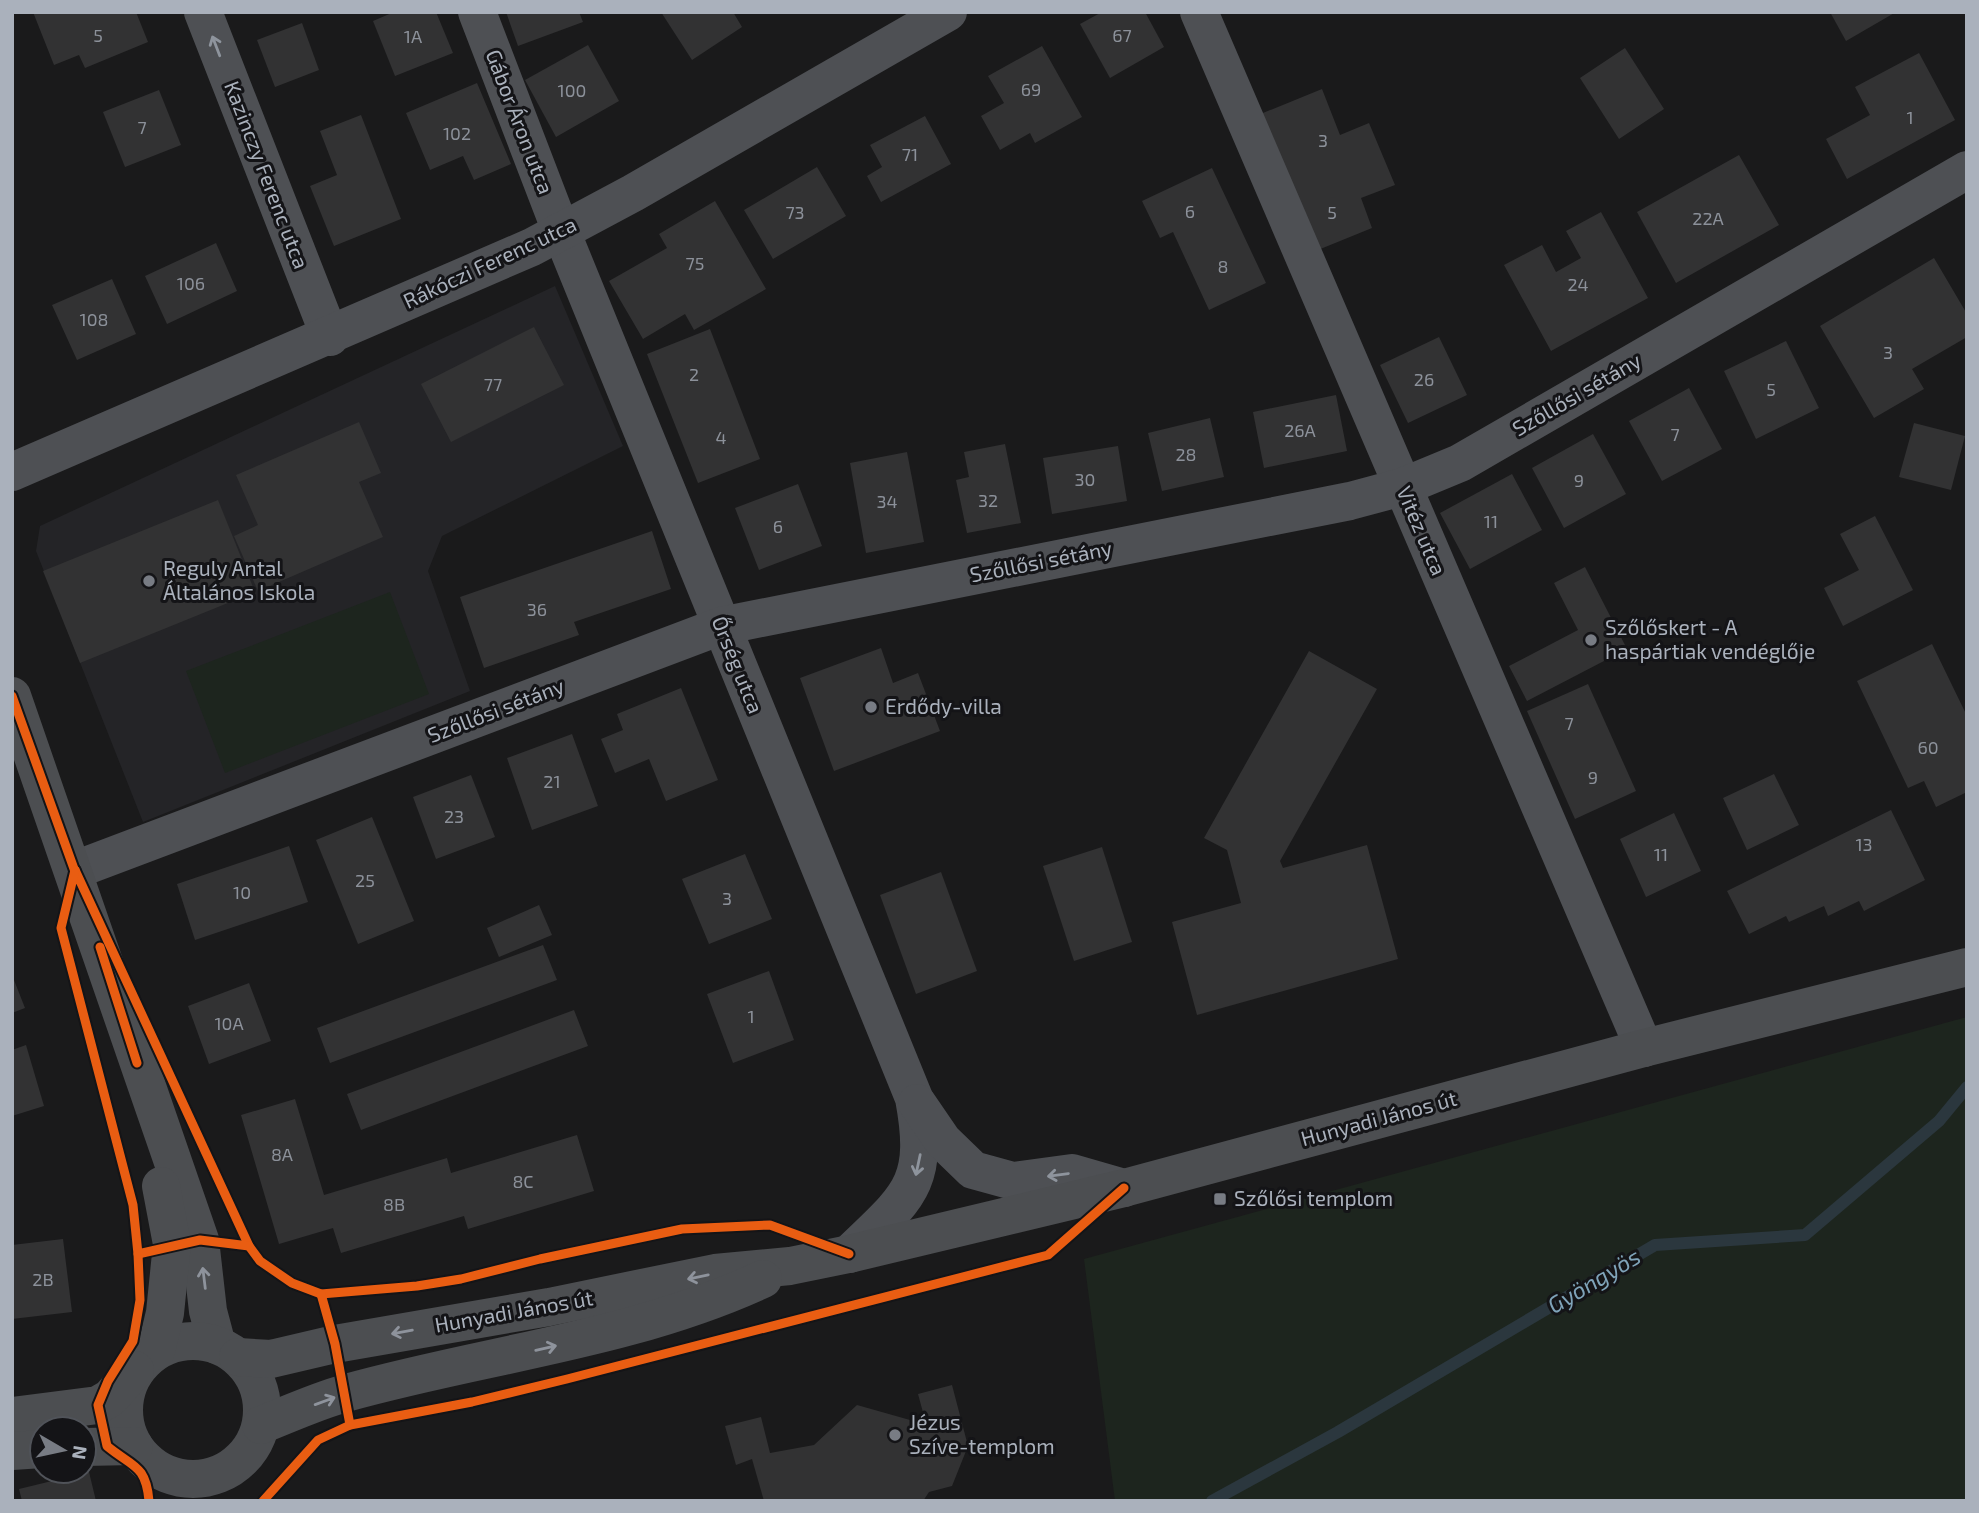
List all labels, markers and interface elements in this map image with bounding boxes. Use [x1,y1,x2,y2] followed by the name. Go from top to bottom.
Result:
[93,24,103,46] house number: 5
[1112,24,1132,46] house number: 67
[404,25,423,47] house number: 1A
[208,35,221,57] one-way arrow
[481,46,559,197] street label: Gábor Áron utca
[220,77,315,272] street label: Kazinczy Ferenc utca
[1021,78,1041,100] house number: 69
[558,79,586,101] house number: 100
[1906,106,1914,128] house number: 1
[137,116,147,138] house number: 7
[443,122,471,144] house number: 102
[1318,129,1328,151] house number: 3
[902,143,918,165] house number: 71
[1185,200,1195,222] house number: 6
[785,201,805,223] house number: 73
[1327,201,1337,223] house number: 5
[1692,207,1725,229] house number: 22A
[399,211,580,313] street label: Rákóczi Ferenc utca
[686,252,704,274] house number: 75
[1218,255,1228,277] house number: 8
[177,272,205,294] house number: 106
[1567,273,1589,295] house number: 24
[80,308,108,330] house number: 108
[1883,341,1893,363] house number: 3
[1508,347,1645,441] street label: Szőllősi sétány
[689,363,699,385] house number: 2
[1414,368,1434,390] house number: 26
[484,373,502,395] house number: 77
[1766,378,1776,400] house number: 5
[1284,419,1317,441] house number: 26A
[1670,423,1680,445] house number: 7
[715,426,727,448] house number: 4
[1175,443,1197,465] house number: 28
[1075,468,1095,490] house number: 30
[1574,469,1584,491] house number: 9
[1392,482,1452,579] street label: Vitéz utca
[978,489,998,511] house number: 32
[876,490,898,512] house number: 34
[1484,510,1498,532] house number: 11
[773,515,783,537] house number: 6
[968,535,1114,587] street label: Szőllősi sétány
[163,555,315,604] place label: Reguly Antal Általános Iskola
[141,573,157,589] marker: Reguly Antal Általános Iskola
[527,598,547,620] house number: 36
[708,612,769,717] street label: Őrség utca
[1605,614,1815,664] place label: Szőlőskert - A haspártiak vendéglője
[1583,632,1599,648] marker: Szőlőskert - A haspártiak vendéglője
[424,672,567,747] street label: Szőllősi sétány
[885,693,1002,718] place label: Erdődy-villa
[863,699,879,715] marker: Erdődy-villa
[1564,712,1574,734] house number: 7
[1917,736,1939,758] house number: 60
[1588,766,1598,788] house number: 9
[543,770,561,792] house number: 21
[444,805,464,827] house number: 23
[1855,833,1873,855] house number: 13
[1654,843,1668,865] house number: 11
[355,869,375,891] house number: 25
[233,881,251,903] house number: 10
[722,887,732,909] house number: 3
[747,1005,755,1027] house number: 1
[214,1012,244,1034] house number: 10A
[1298,1085,1459,1150] street label: Hunyadi János út
[271,1143,294,1165] house number: 8A
[910,1154,923,1176] one-way arrow
[1047,1169,1070,1182] one-way arrow
[512,1170,534,1192] house number: 8C
[1234,1185,1393,1210] place label: Szőlősi templom
[1212,1191,1228,1207] marker: Szőlősi templom
[383,1193,405,1215] house number: 8B
[1542,1242,1645,1319] water label: Gyöngyös
[198,1267,211,1290] one-way arrow
[32,1268,54,1290] house number: 2B
[687,1270,710,1284] one-way arrow
[433,1284,595,1337] street label: Hunyadi János út
[391,1326,414,1339] one-way arrow
[534,1341,557,1354] one-way arrow
[313,1394,335,1406] one-way arrow
[909,1409,1055,1458] place label: Jézus Szíve-templom
[28,1415,98,1485] north arrow
[887,1427,903,1443] marker: Jézus Szíve-templom
[68,1444,93,1461] text: N

